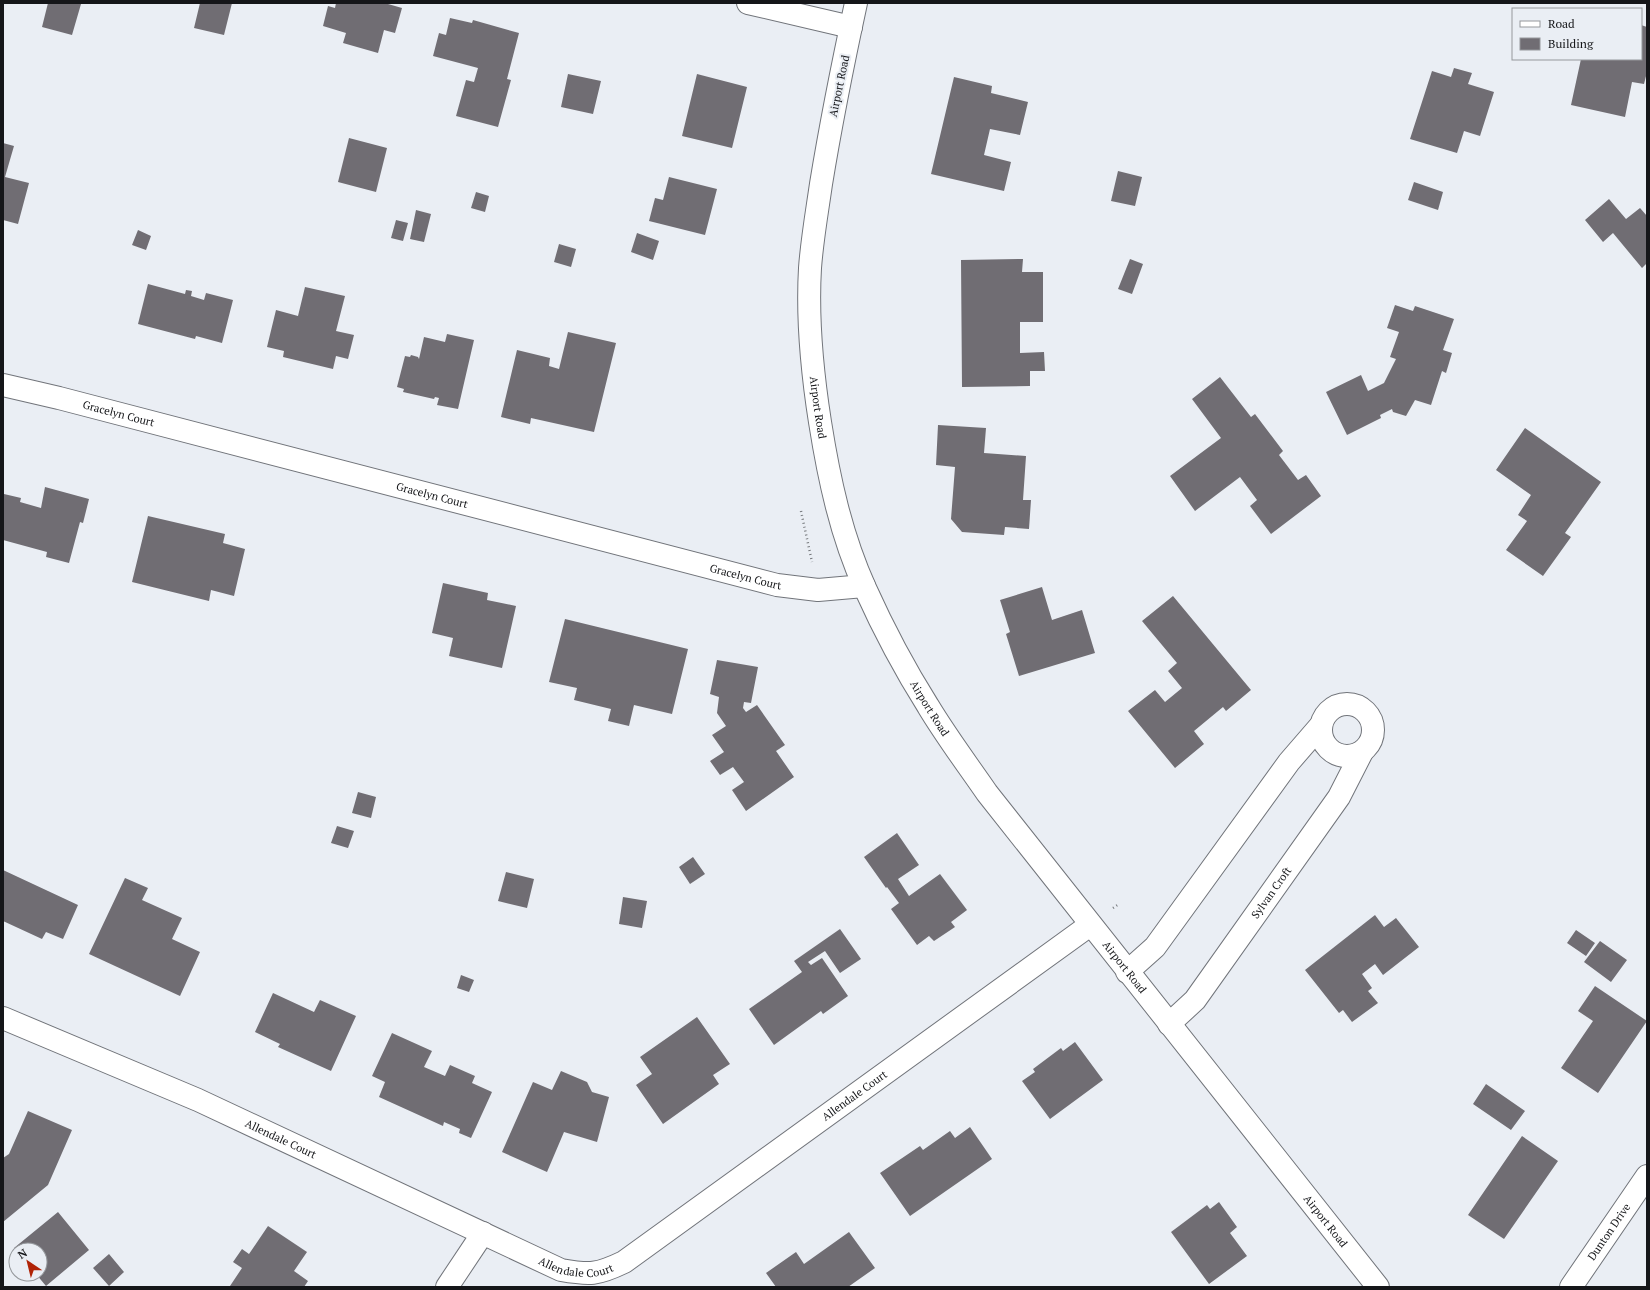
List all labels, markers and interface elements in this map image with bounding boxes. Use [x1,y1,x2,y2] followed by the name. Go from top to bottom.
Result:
[1512,8,1642,60] legend
[1548,16,1575,31] text: Road
[1548,36,1594,51] text: Building
[826,54,852,118] street label: Airport Road
[807,375,830,440] street label: Airport Road
[81,397,156,430] street label: Gracelyn Court
[395,479,469,511] street label: Gracelyn Court
[708,561,782,592] street label: Gracelyn Court
[907,678,952,739] street label: Airport Road
[1248,864,1294,921] street label: Sylvan Croft
[1100,938,1150,996] street label: Airport Road
[819,1067,890,1124] street label: Allendale Court
[243,1116,319,1161] street label: Allendale Court
[1301,1192,1351,1250] street label: Airport Road
[1584,1200,1634,1263] street label: Dunton Drive
[8,1242,48,1282] north arrow
[15,1245,30,1262] text: N
[536,1254,616,1280] street label: Allendale Court

